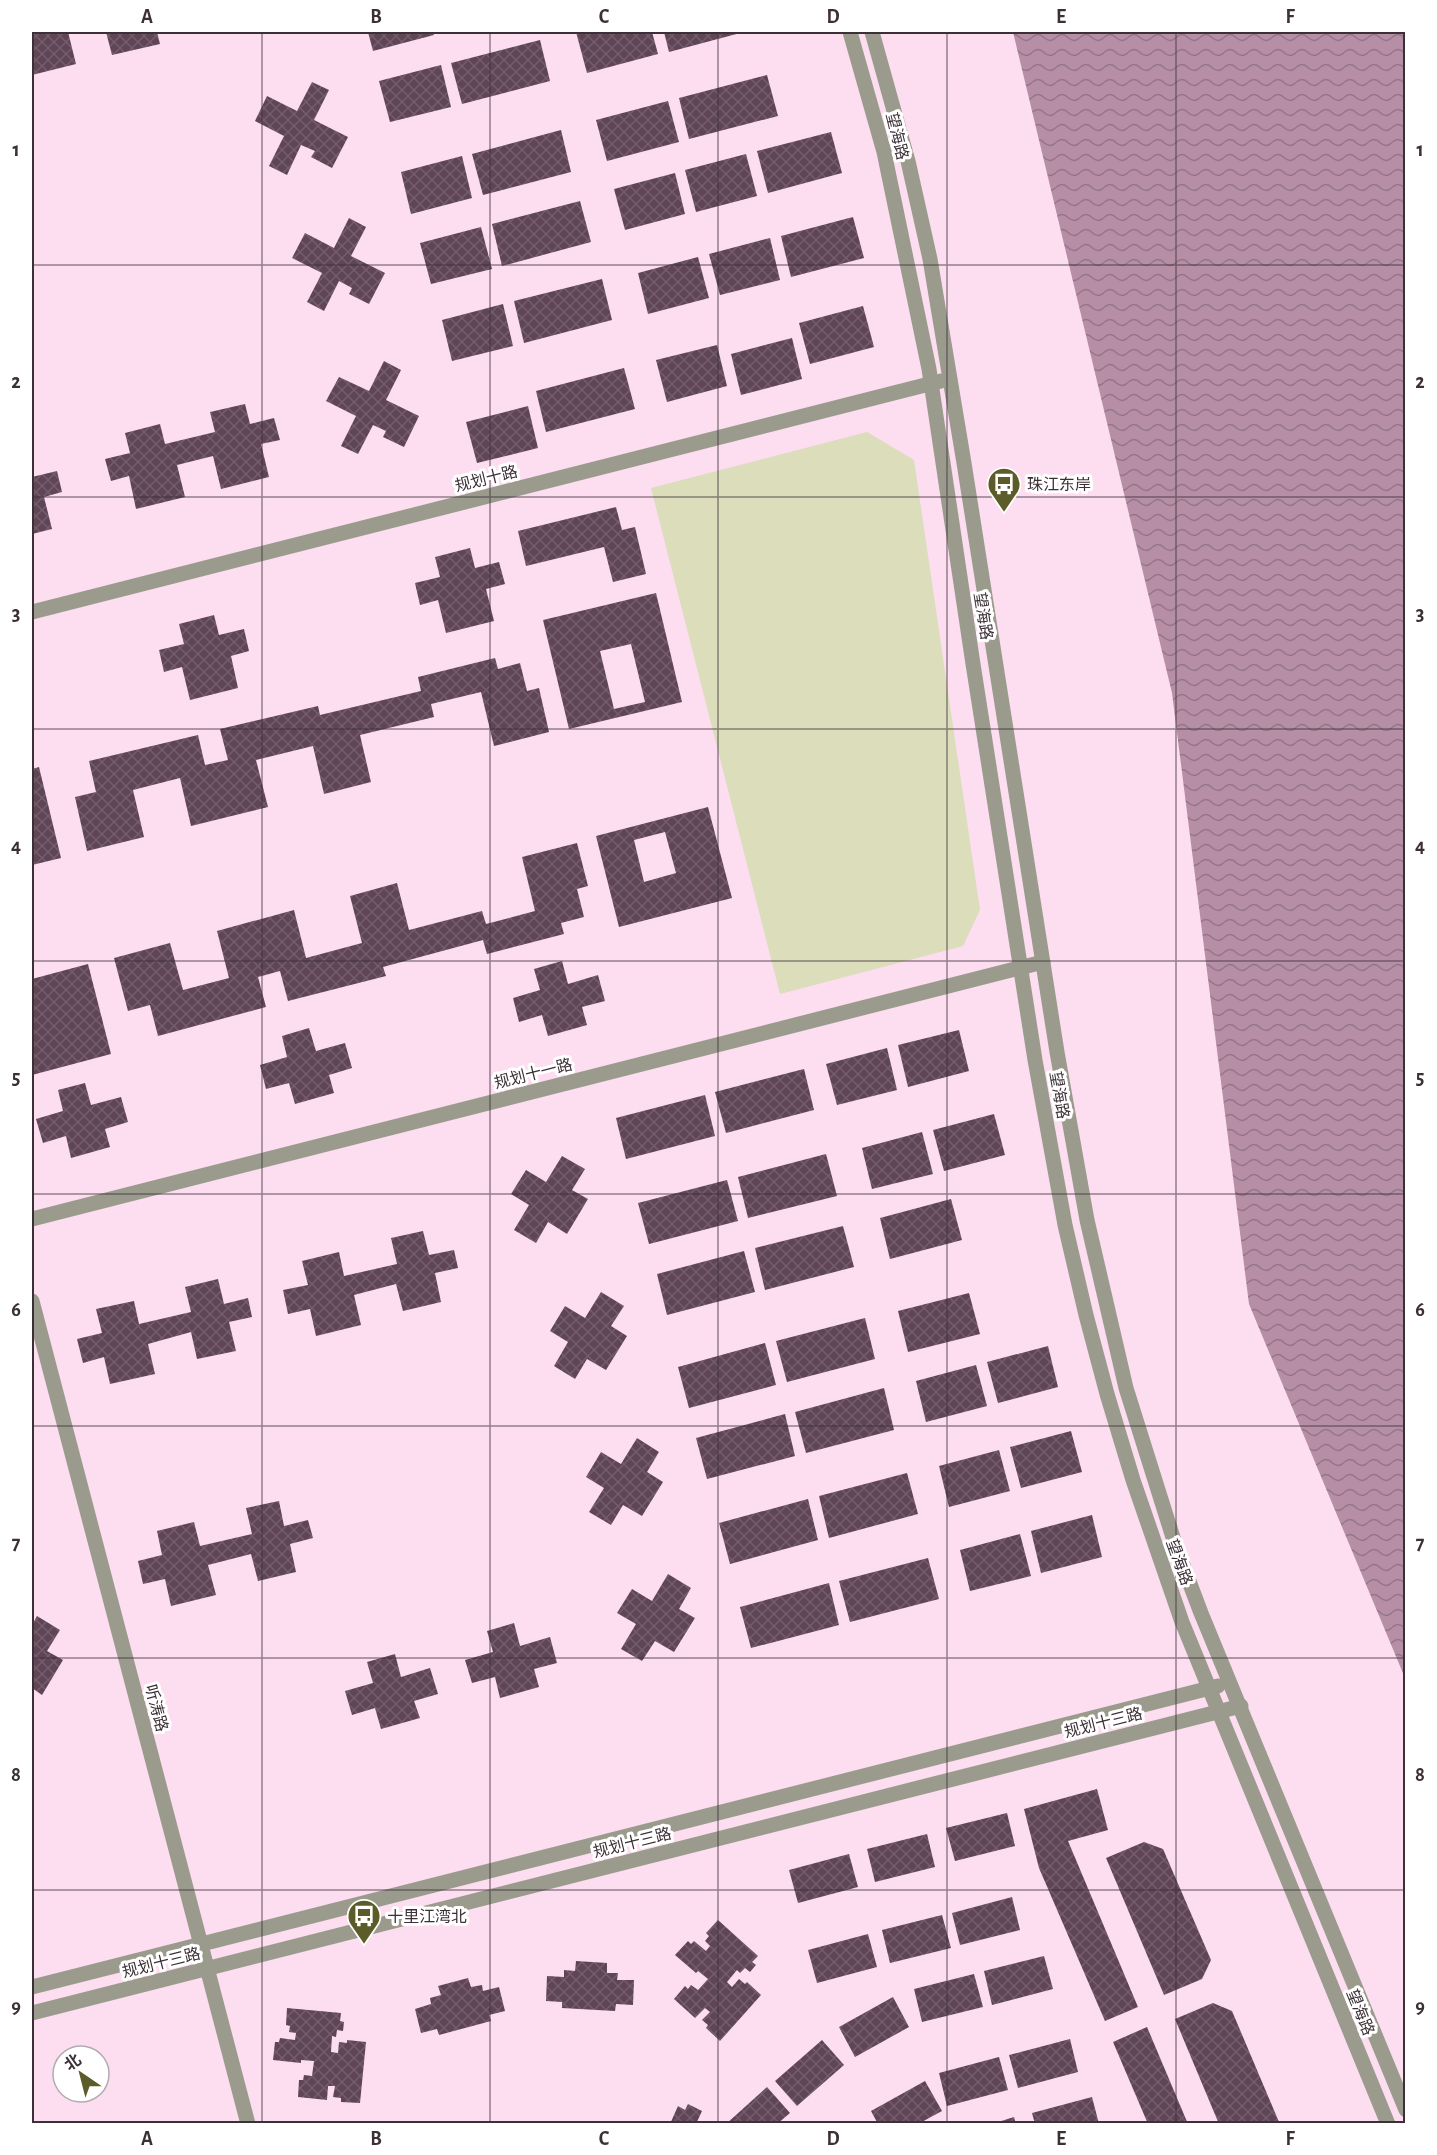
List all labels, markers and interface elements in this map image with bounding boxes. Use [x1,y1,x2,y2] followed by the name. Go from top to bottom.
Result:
[141,7,153,27] text: A
[370,7,382,27] text: B
[599,7,610,27] text: C
[826,7,840,27] text: D
[1056,7,1066,27] text: E
[1285,7,1295,27] text: F
[883,111,912,161] street label: 望海路
[12,140,20,160] text: 1
[1416,140,1424,160] text: 1
[11,372,21,392] text: 2
[1415,372,1425,392] text: 2
[453,462,519,494] street label: 规划十路
[986,466,1022,513] bus stop icon: 珠江东岸
[1027,476,1091,493] place label: 珠江东岸
[971,591,996,641] street label: 望海路
[12,604,20,624] text: 3
[1416,604,1424,624] text: 3
[11,836,21,856] text: 4
[1415,836,1425,856] text: 4
[492,1056,574,1091] street label: 规划十一路
[12,1068,20,1088] text: 5
[1416,1068,1424,1088] text: 5
[1047,1070,1072,1120] street label: 望海路
[11,1300,21,1320] text: 6
[1415,1300,1425,1320] text: 6
[12,1533,21,1553] text: 7
[1416,1533,1425,1553] text: 7
[1163,1537,1196,1588] street label: 望海路
[142,1683,171,1734] street label: 听涛路
[1062,1705,1144,1740] street label: 规划十三路
[11,1765,21,1785] text: 8
[1415,1765,1425,1785] text: 8
[591,1825,673,1860] street label: 规划十三路
[346,1898,382,1945] bus stop icon: 十里江湾北
[387,1908,467,1925] place label: 十里江湾北
[120,1945,202,1980] street label: 规划十三路
[1344,1987,1377,2038] street label: 望海路
[11,1997,21,2017] text: 9
[1415,1997,1425,2017] text: 9
[51,2044,111,2104] north arrow
[61,2051,84,2074] text: 北
[141,2129,153,2149] text: A
[370,2129,382,2149] text: B
[599,2129,610,2149] text: C
[826,2129,840,2149] text: D
[1056,2129,1066,2149] text: E
[1285,2129,1295,2149] text: F

